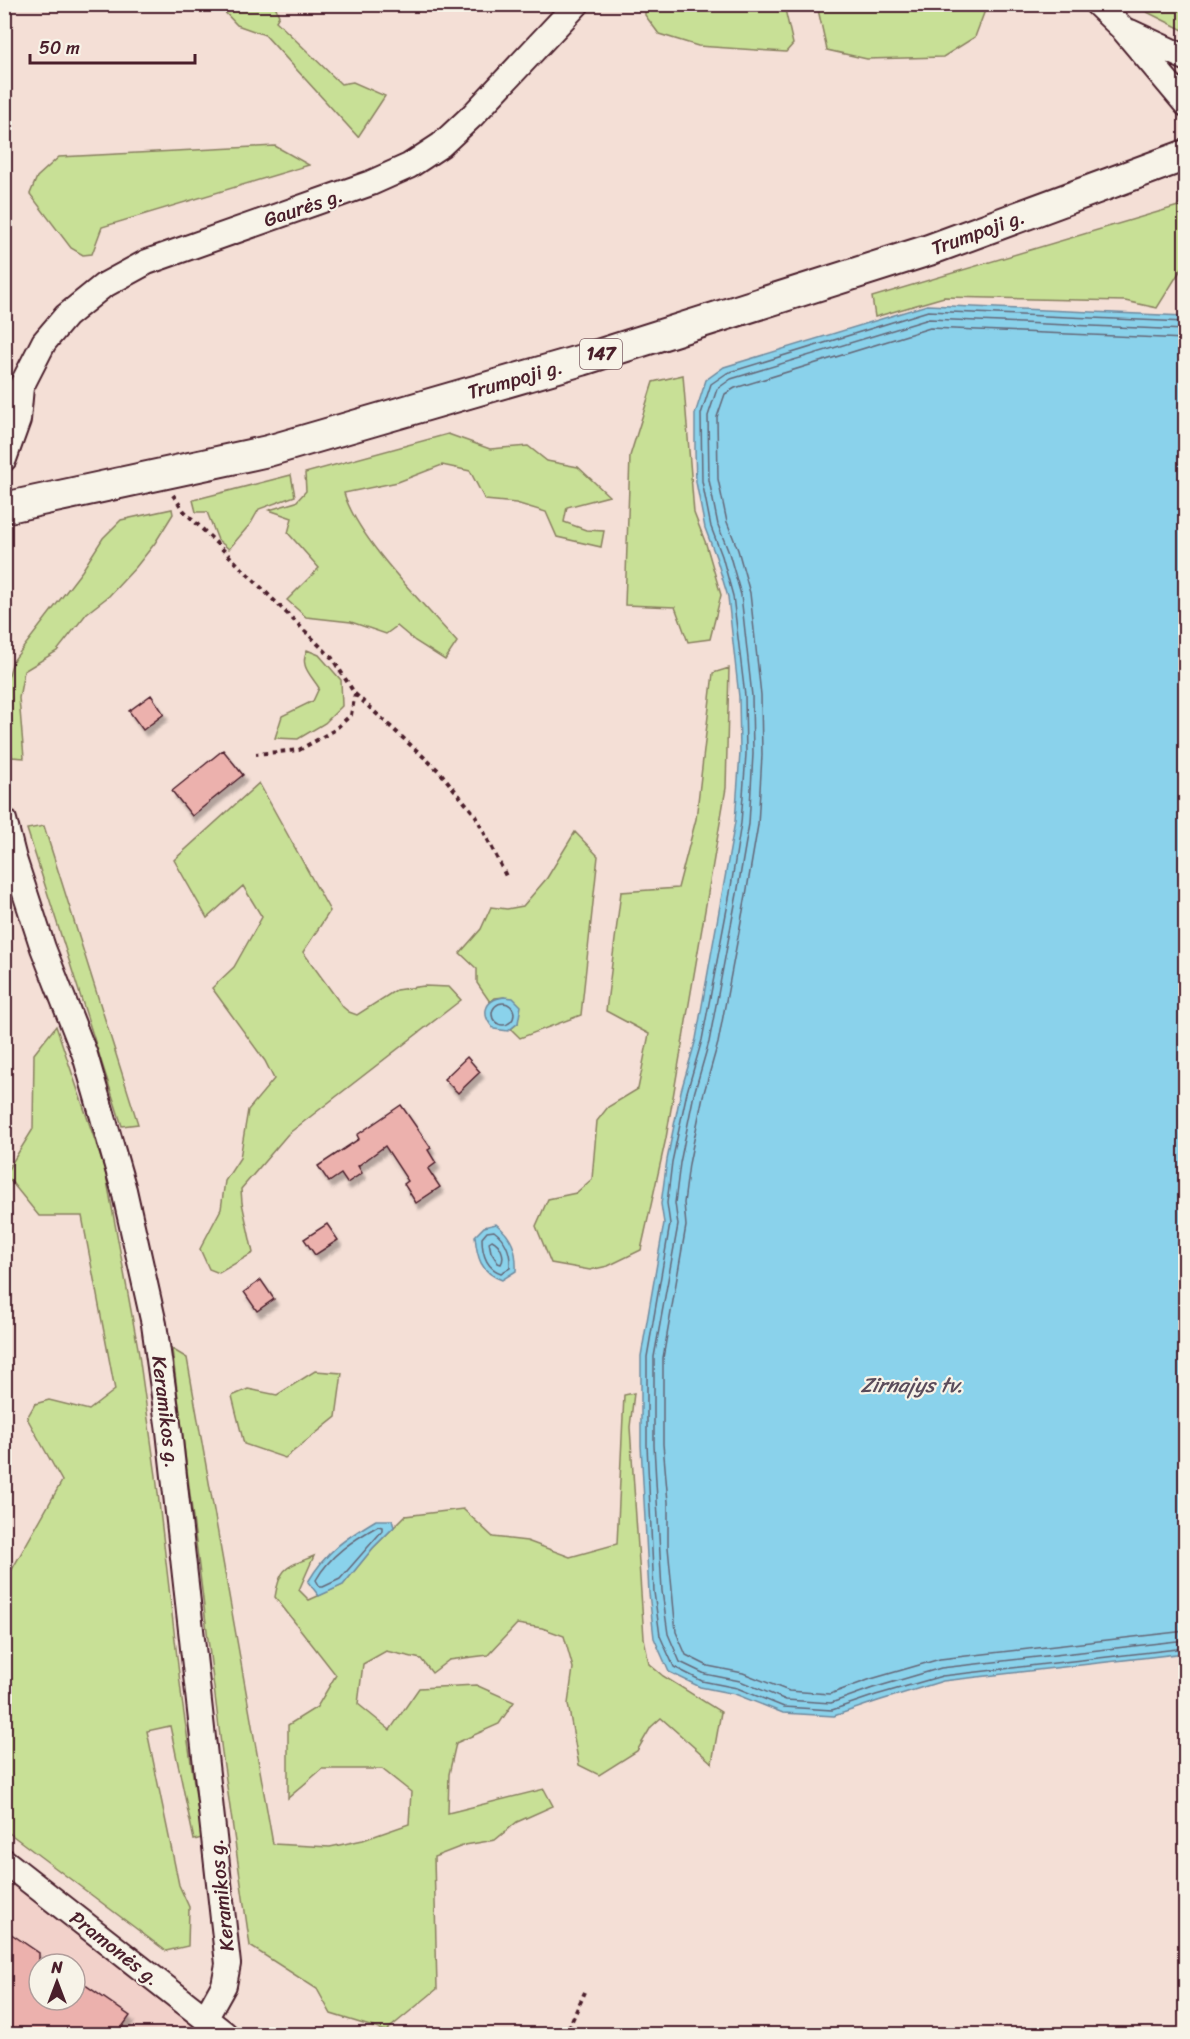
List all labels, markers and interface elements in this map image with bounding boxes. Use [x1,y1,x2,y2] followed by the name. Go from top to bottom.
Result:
[30,27,195,65] scale bar
[39,32,80,64] text: 50 m
[259,178,348,237] street label: Gaurės g.
[926,199,1030,266] street label: Trumpoji g.
[580,339,622,369] road number: 147
[463,349,567,410] street label: Trumpoji g.
[141,1354,190,1470] street label: Keramikos g.
[861,1366,963,1404] water label: Zirnajys tv.
[198,1837,245,1953] street label: Keramikos g.
[62,1901,168,1995] street label: Pramonės g.
[27,1952,87,2012] north arrow
[50,1953,63,1982] text: N

